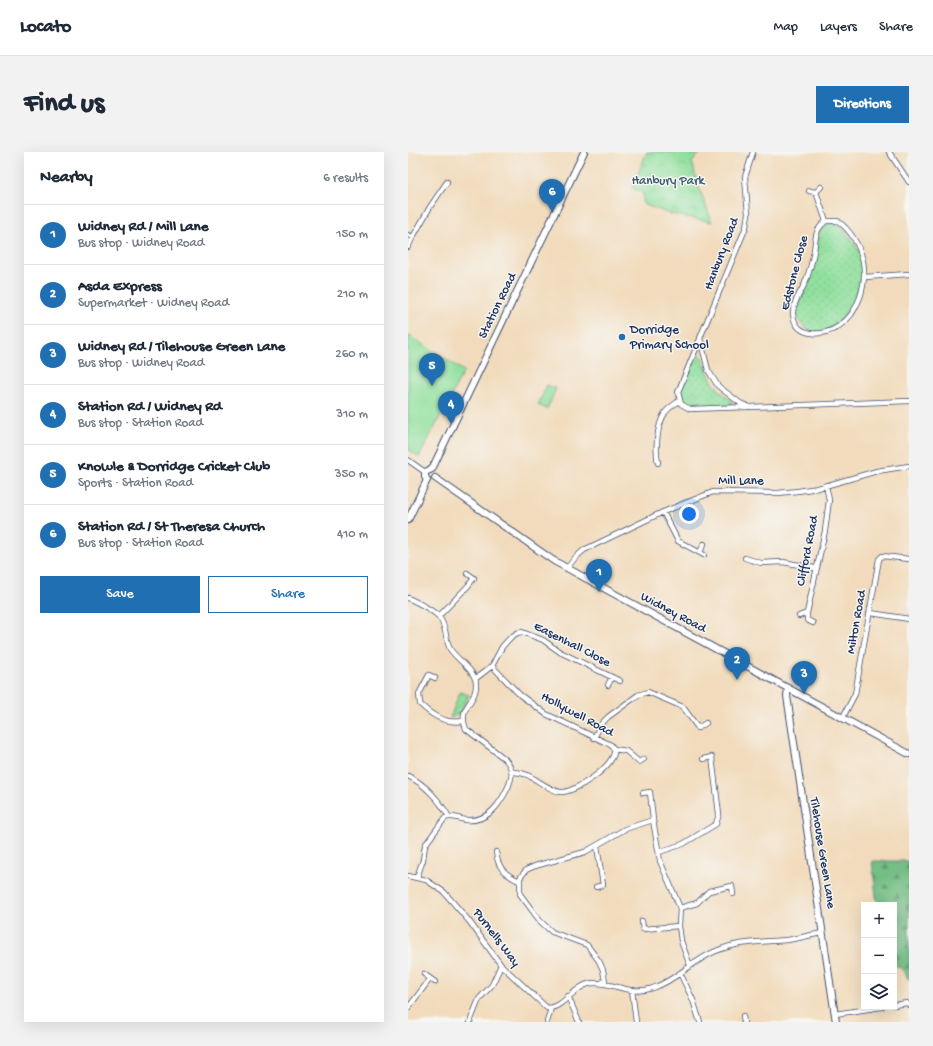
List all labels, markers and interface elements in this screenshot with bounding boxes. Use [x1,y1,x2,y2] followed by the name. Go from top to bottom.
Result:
[20,16,71,39] text: Locato
[774,19,798,36] text: Map
[820,19,857,36] text: Layers
[879,19,913,36] text: Share
[816,86,909,123] button: Directions
[24,88,104,121] text: Find us
[40,168,93,188] text: Nearby
[323,171,368,186] text: 6 results
[632,174,706,189] park label: Hanbury Park
[539,179,565,212] pin: 6
[701,214,743,292] street label: Hanbury Road
[78,218,208,236] text: Widney Rd / Mill Lane
[50,227,56,242] text: 1
[336,227,368,242] text: 150 m
[778,234,812,312] street label: Edstone Close
[78,236,204,251] text: Bus stop · Widney Road
[476,270,521,341] street label: Station Road
[78,278,162,296] text: Asda Express
[50,287,56,302] text: 2
[337,287,368,302] text: 210 m
[78,296,229,311] text: Supermarket · Widney Road
[629,323,709,353] place label: Dorridge Primary School
[617,332,627,342] marker: Dorridge Primary School
[78,338,285,356] text: Widney Rd / Tilehouse Green Lane
[50,347,56,362] text: 3
[335,347,368,362] text: 260 m
[419,353,445,386] pin: 5
[78,356,204,371] text: Bus stop · Widney Road
[438,391,464,424] pin: 4
[78,398,222,416] text: Station Rd / Widney Rd
[50,407,56,422] text: 4
[336,407,368,422] text: 310 m
[78,416,203,431] text: Bus stop · Station Road
[78,458,270,476] text: Knowle & Dorridge Cricket Club
[50,467,56,482] text: 5
[335,467,368,482] text: 350 m
[718,474,764,489] street label: Mill Lane
[78,476,193,491] text: Sports · Station Road
[679,504,699,524] your location
[794,513,822,587] street label: Clifford Road
[78,518,265,536] text: Station Rd / St Theresa Church
[50,527,56,542] text: 6
[337,527,368,542] text: 410 m
[78,536,203,551] text: Bus stop · Station Road
[586,559,612,592] pin: 1
[40,576,200,613] button: Save
[208,576,368,613] button: Share
[844,588,870,655] street label: Milton Road
[638,589,710,637] street label: Widney Road
[531,619,613,671] street label: Easenhall Close
[724,647,750,680] pin: 2
[791,661,817,694] pin: 3
[538,690,617,741] street label: Hollywell Road
[806,795,838,910] street label: Tilehouse Green Lane
[861,902,897,1010] map controls
[861,902,897,938] button: +
[469,905,523,971] street label: Purnells Way
[861,938,897,974] button: −
[861,974,897,1010] button: layers

